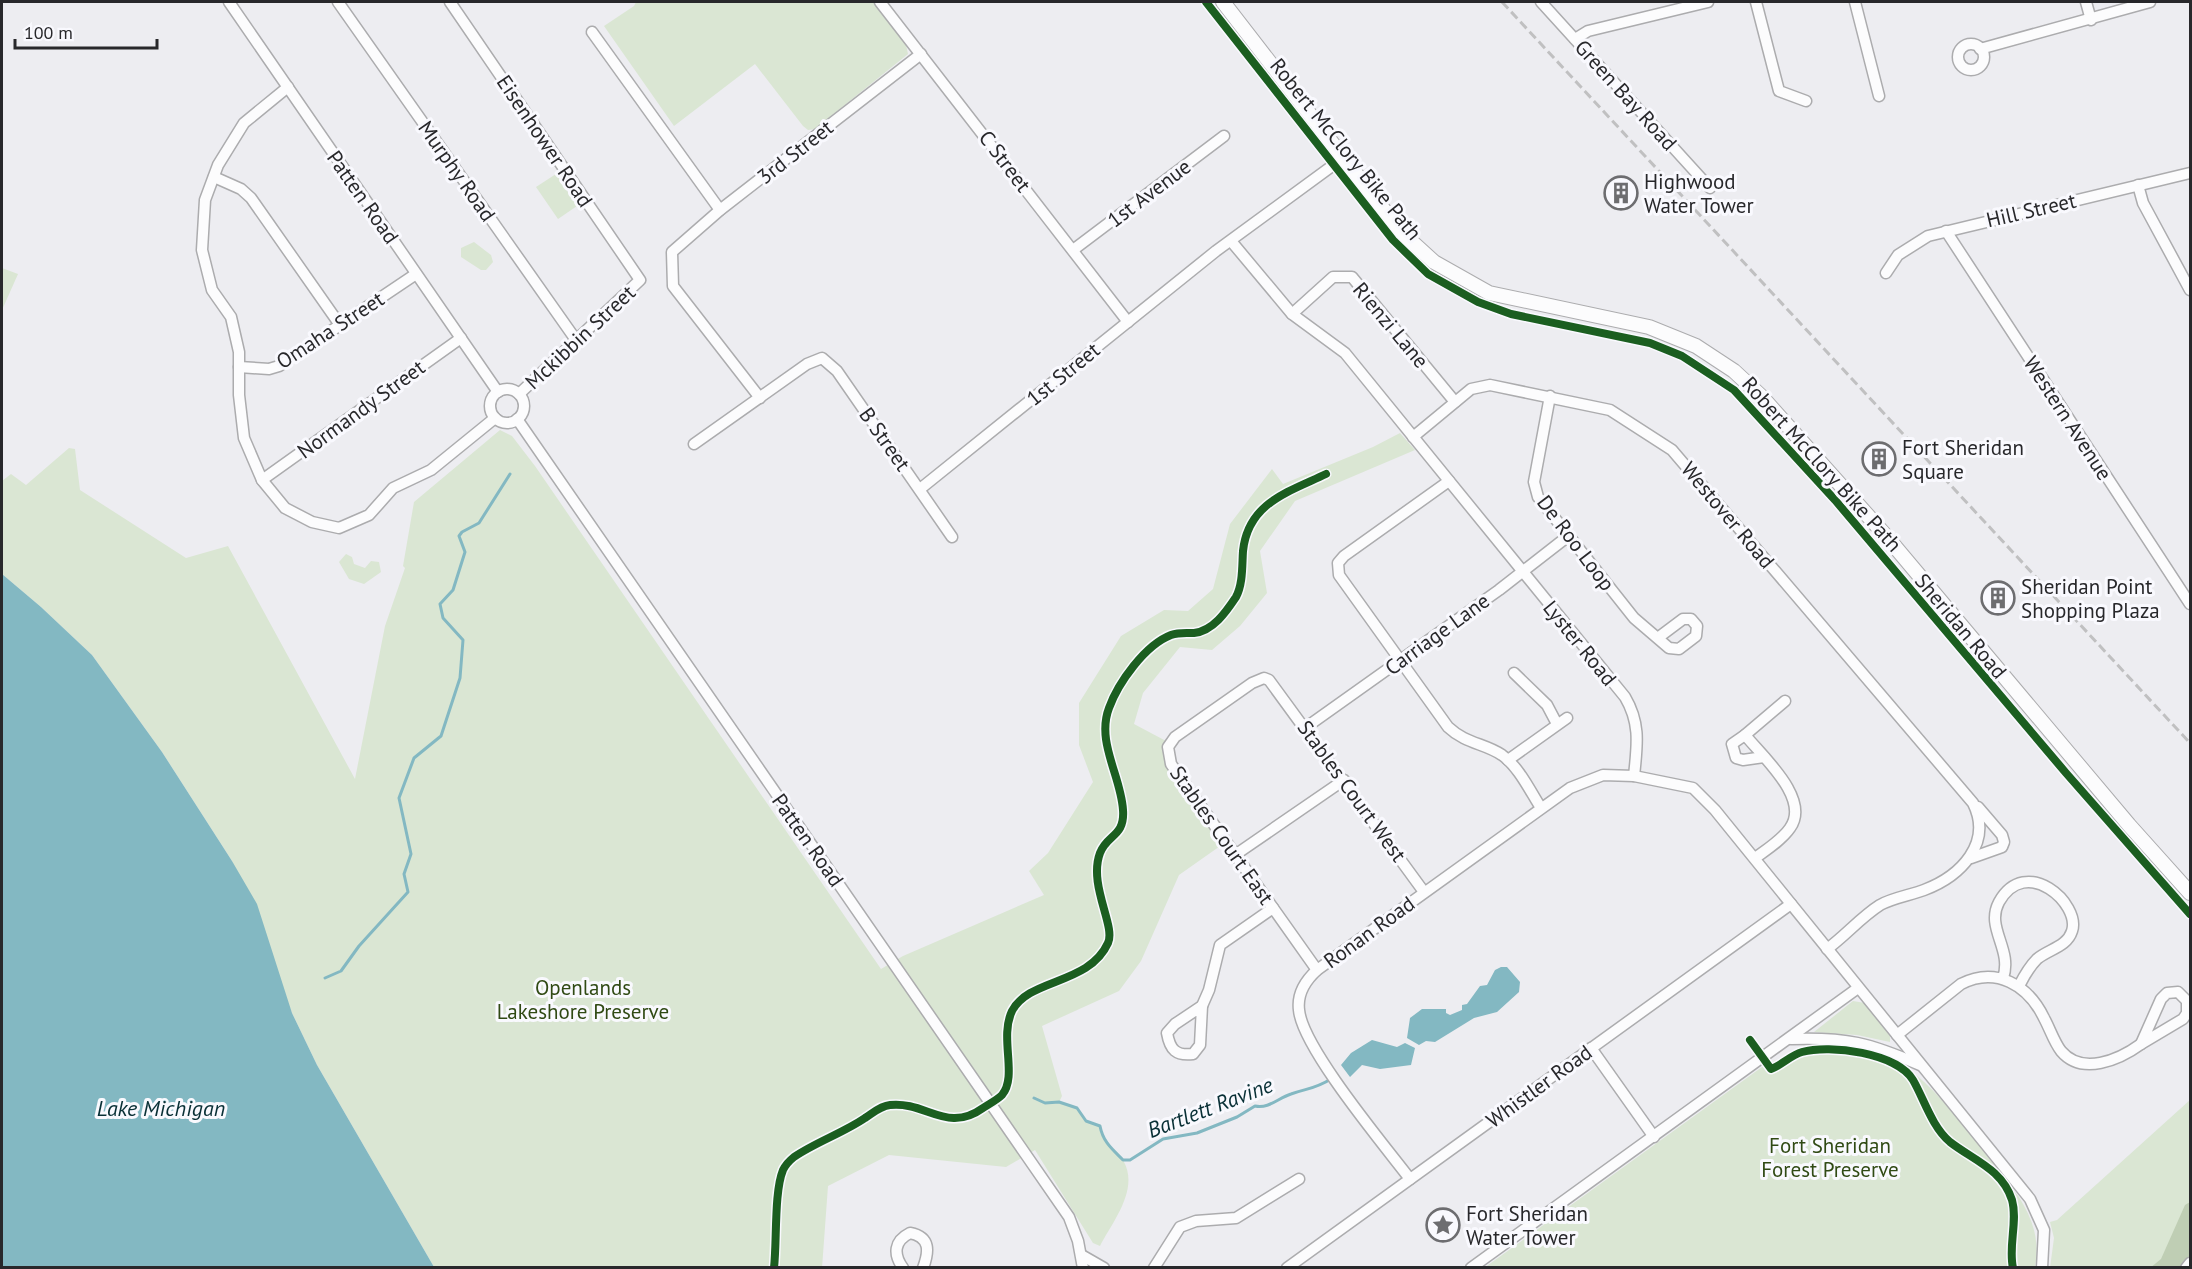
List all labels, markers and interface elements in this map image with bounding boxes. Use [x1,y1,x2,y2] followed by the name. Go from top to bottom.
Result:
[15,12,158,50] scale bar
[24,21,73,44] text: 100 m
[1569,34,1683,156] street label: Green Bay Road
[1264,52,1428,246] street label: Robert McClory Bike Path
[491,70,599,212] street label: Eisenhower Road
[752,114,838,190] street label: 3rd Street
[412,115,502,227] street label: Murphy Road
[973,125,1037,197] street label: C Street
[321,145,405,249] street label: Patten Road
[1102,153,1196,233] street label: 1st Avenue
[1644,168,1754,219] place label: Highwood Water Tower
[1603,175,1639,211] building icon: Highwood Water Tower
[1984,187,2078,233] street label: Hill Street
[1347,277,1435,373] street label: Rienzi Lane
[519,279,641,395] street label: Mckibbin Street
[271,285,389,375] street label: Omaha Street
[1021,336,1105,412] street label: 1st Street
[2018,351,2118,485] street label: Western Avenue
[292,354,430,464] street label: Normandy Street
[1736,371,1908,557] street label: Robert McClory Bike Path
[853,402,917,476] street label: B Street
[1902,434,2024,485] place label: Fort Sheridan Square
[1861,441,1897,477] building icon: Fort Sheridan Square
[1675,456,1781,574] street label: Westover Road
[1531,490,1621,596] street label: De Roo Loop
[1909,568,2013,684] street label: Sheridan Road
[2021,573,2160,624] place label: Sheridan Point Shopping Plaza
[1980,580,2016,616] building icon: Sheridan Point Shopping Plaza
[1379,587,1495,681] street label: Carriage Lane
[1537,595,1623,691] street label: Lyster Road
[1292,715,1412,867] street label: Stables Court West
[1164,760,1280,910] street label: Stables Court East
[766,788,850,892] street label: Patten Road
[1318,890,1420,974] street label: Ronan Road
[497,974,669,1025] park label: Openlands Lakeshore Preserve
[1481,1038,1597,1134] street label: Whistler Road
[1143,1070,1278,1144] water label: Bartlett Ravine
[97,1094,225,1122] water label: Lake Michigan
[1761,1132,1899,1183] park label: Fort Sheridan Forest Preserve
[1466,1200,1588,1251] place label: Fort Sheridan Water Tower
[1425,1207,1461,1243] place icon: Fort Sheridan Water Tower

